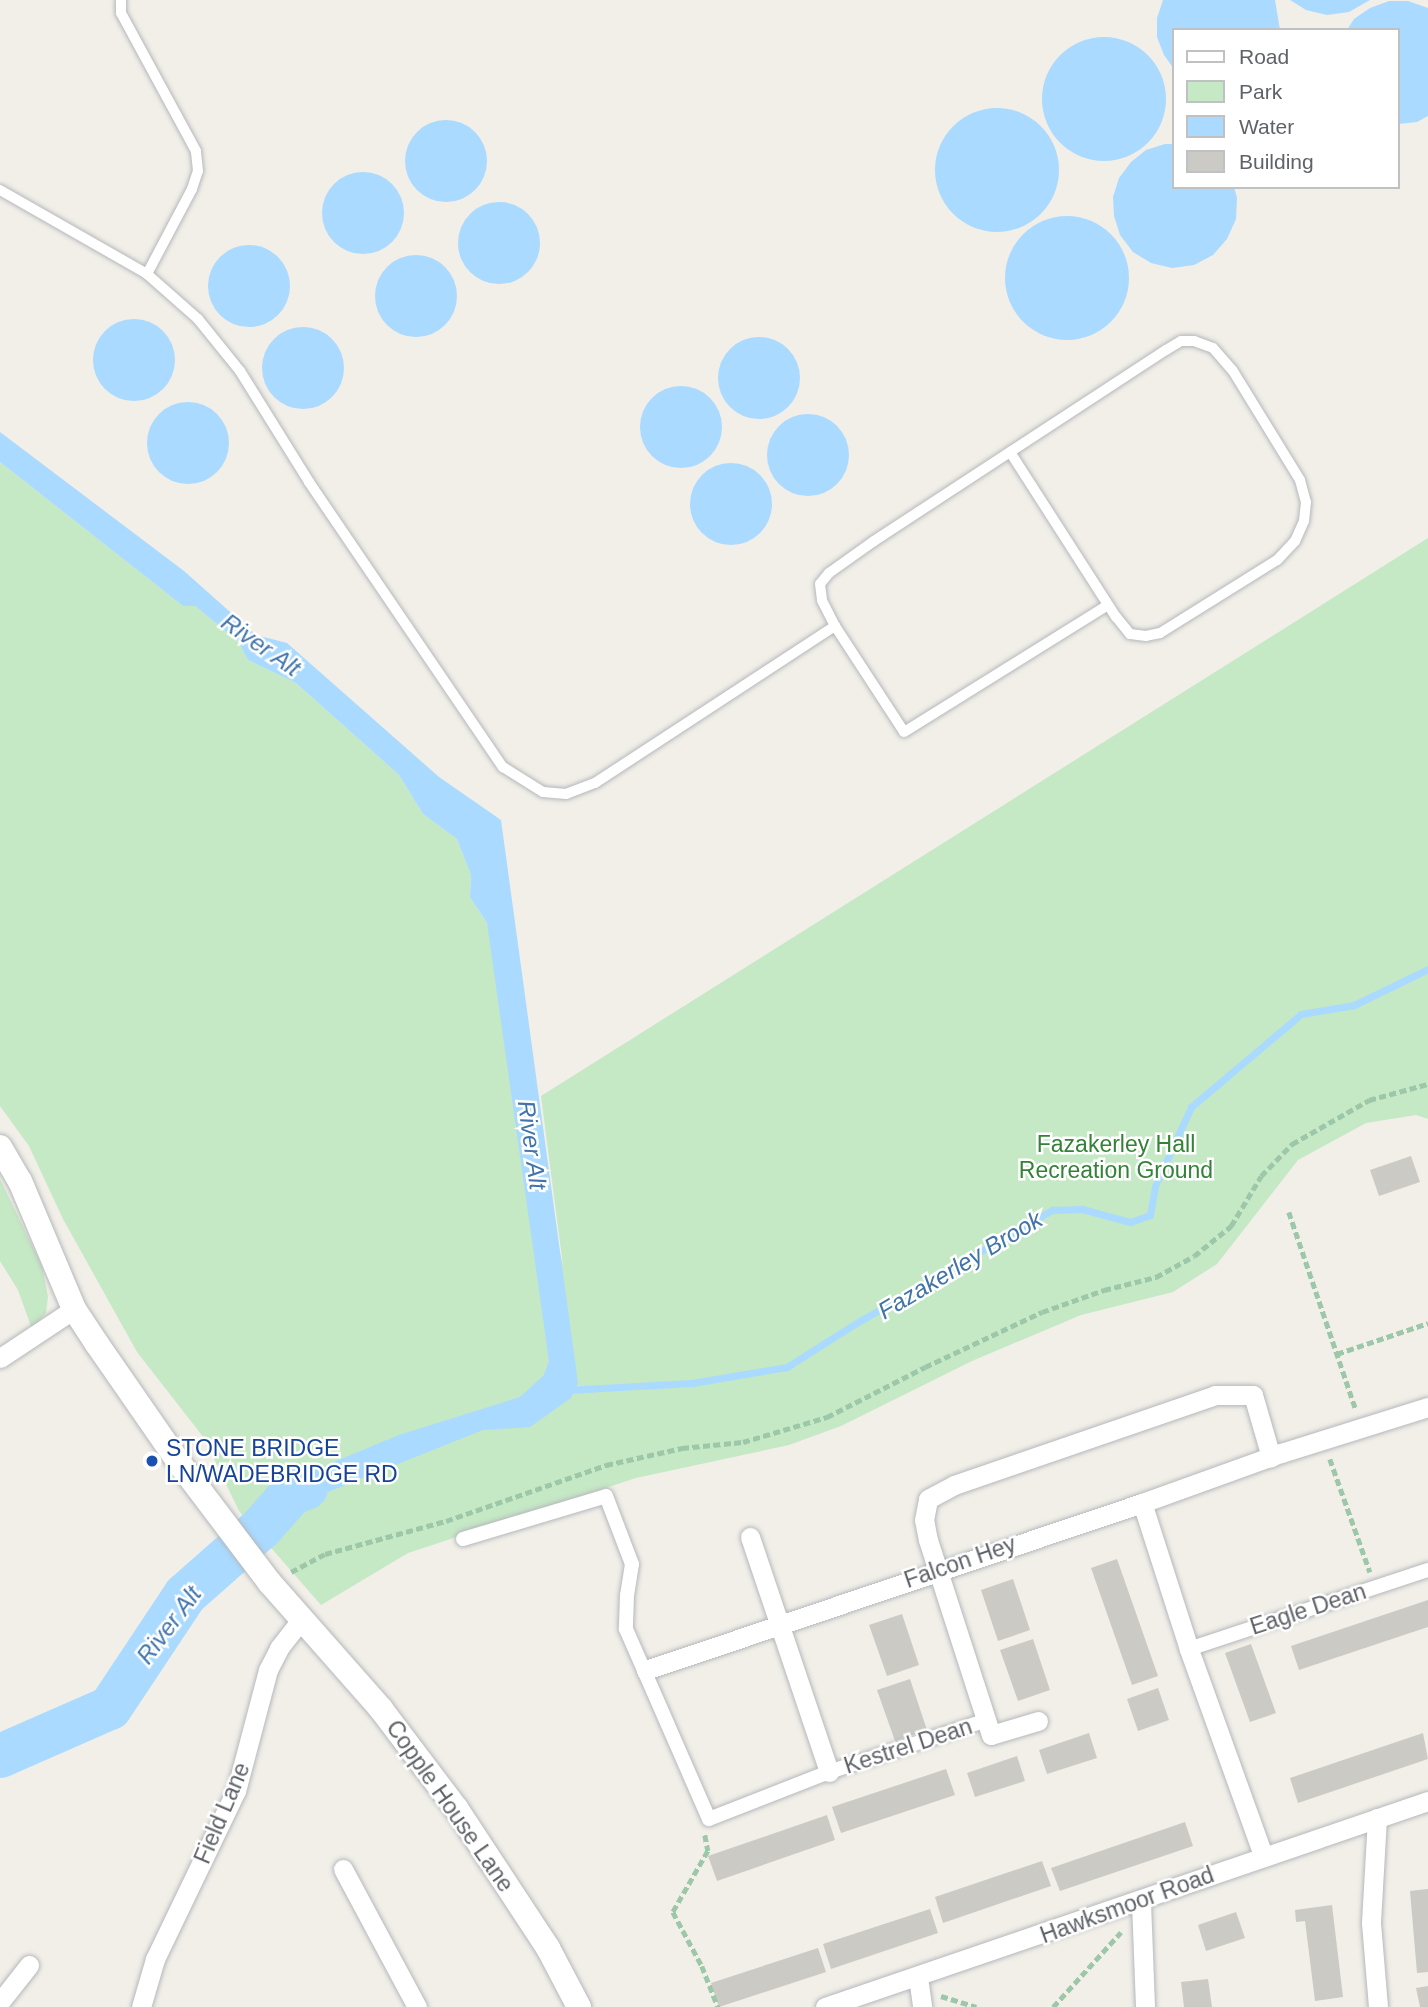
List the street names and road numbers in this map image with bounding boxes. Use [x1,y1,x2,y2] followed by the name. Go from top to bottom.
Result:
[901,1530,1019,1594] street label: Falcon Hey
[1247,1577,1369,1641] street label: Eagle Dean
[841,1712,975,1780] street label: Kestrel Dean
[380,1715,520,1897] street label: Copple House Lane
[188,1758,256,1868] street label: Field Lane
[1036,1861,1218,1949] street label: Hawksmoor Road

